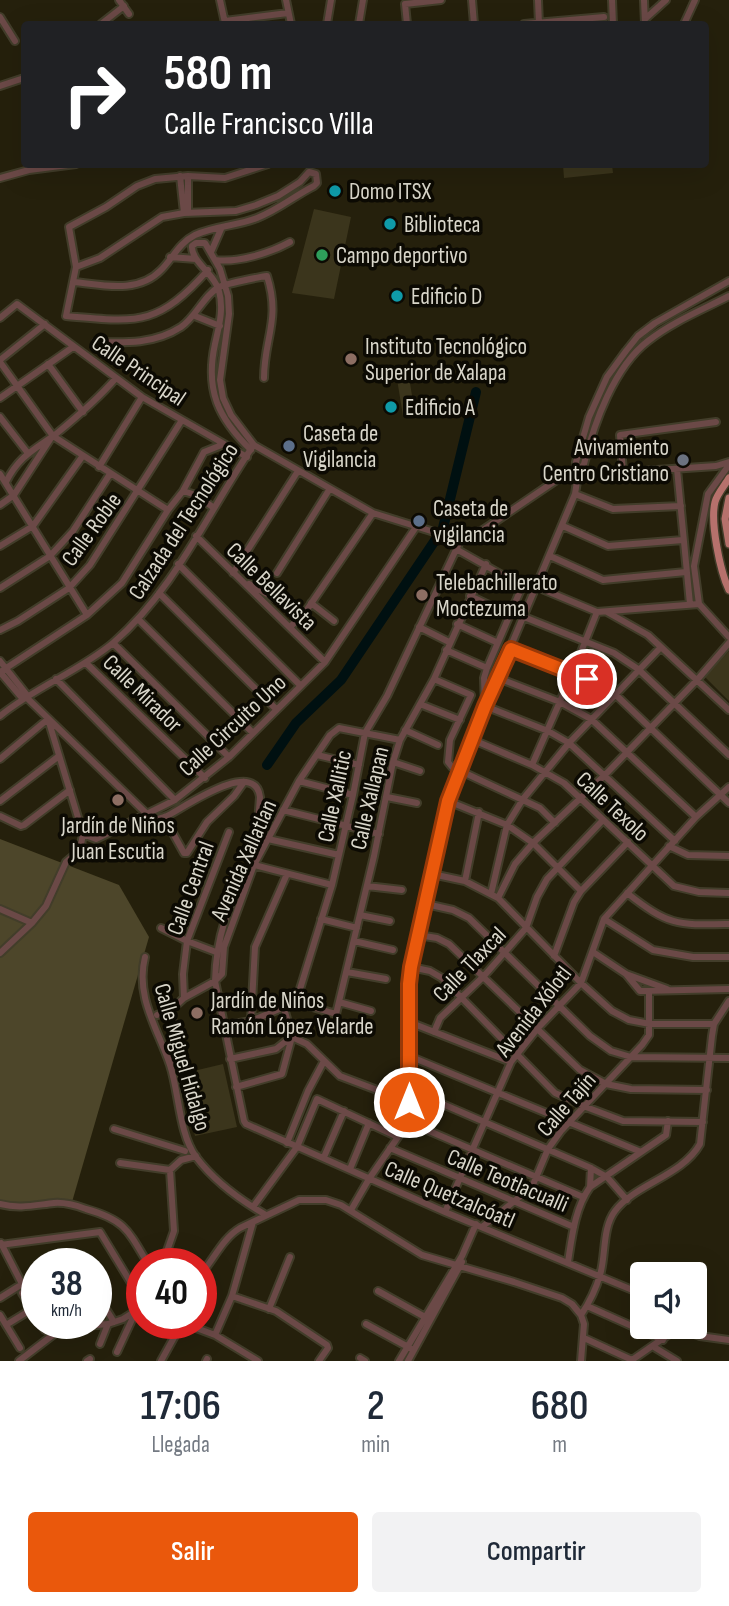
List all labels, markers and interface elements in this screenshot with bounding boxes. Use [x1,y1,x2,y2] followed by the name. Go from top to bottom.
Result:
[164,45,272,104] text: 580 m
[49,49,140,140] icon: right
[164,105,374,144] text: Calle Francisco Villa
[349,178,431,206] place label: Domo ITSX
[327,183,343,199] marker: Domo ITSX
[404,211,480,239] place label: Biblioteca
[382,216,398,232] marker: Biblioteca
[336,242,467,270] place label: Campo deportivo
[314,247,330,263] marker: Campo deportivo
[411,283,482,311] place label: Edificio D
[389,288,405,304] marker: Edificio D
[86,329,191,413] street label: Calle Principal
[365,333,527,387] place label: Instituto Tecnológico Superior de Xalapa
[343,351,359,367] marker: Instituto Tecnológico Superior de Xalapa
[405,394,475,422] place label: Edificio A
[383,399,399,415] marker: Edificio A
[303,420,378,474] place label: Caseta de Vigilancia
[543,434,669,488] place label: Avivamiento Centro Cristiano
[123,438,245,605] street label: Calzada del Tecnológico
[281,438,297,454] marker: Caseta de Vigilancia
[675,452,691,468] marker: Avivamiento Centro Cristiano
[56,487,128,572] street label: Calle Roble
[433,495,508,549] place label: Caseta de vigilancia
[411,513,427,529] marker: Caseta de vigilancia
[220,537,322,637] street label: Calle Bellavista
[436,569,558,623] place label: Telebachillerato Moctezuma
[414,587,430,603] marker: Telebachillerato Moctezuma
[97,649,188,739] street label: Calle Mirador
[557,649,617,709] pin
[568,660,606,698] icon: arrive
[173,669,292,783] street label: Calle Circuito Uno
[345,744,395,853] street label: Calle Xallapan
[312,748,358,845] street label: Calle Xallitic
[570,766,655,848] street label: Calle Texolo
[110,792,126,808] marker: Jardín de Niños Juan Escutia
[204,796,283,926] street label: Avenida Xallatlan
[60,812,175,866] place label: Jardín de Niños Juan Escutia
[161,838,221,939] street label: Calle Central
[427,921,512,1008] street label: Calle Tlaxcal
[489,961,578,1063] street label: Avenida Xólotl
[148,980,216,1134] street label: Calle Miguel Hidalgo
[210,987,374,1041] place label: Jardín de Niños Ramón López Velarde
[189,1005,205,1021] marker: Jardín de Niños Ramón López Velarde
[372,1065,446,1139] position arrow
[531,1067,602,1143] street label: Calle Tajín
[443,1143,572,1219] street label: Calle Teotlacualli
[380,1155,519,1235] street label: Calle Quetzalcóatl
[126,1248,217,1339] speed limit sign: 40
[630,1262,707,1339] map controls
[630,1262,707,1339] button: sound
[50,1263,83,1306] text: 38
[51,1300,82,1321] text: km/h
[140,1381,221,1432] text: 17:06
[367,1381,385,1432] text: 2
[531,1381,589,1432] text: 680
[152,1431,210,1459] text: Llegada
[361,1431,390,1459] text: min
[552,1431,567,1459] text: m
[28,1512,358,1592] button: Salir
[372,1512,701,1592] button: Compartir

